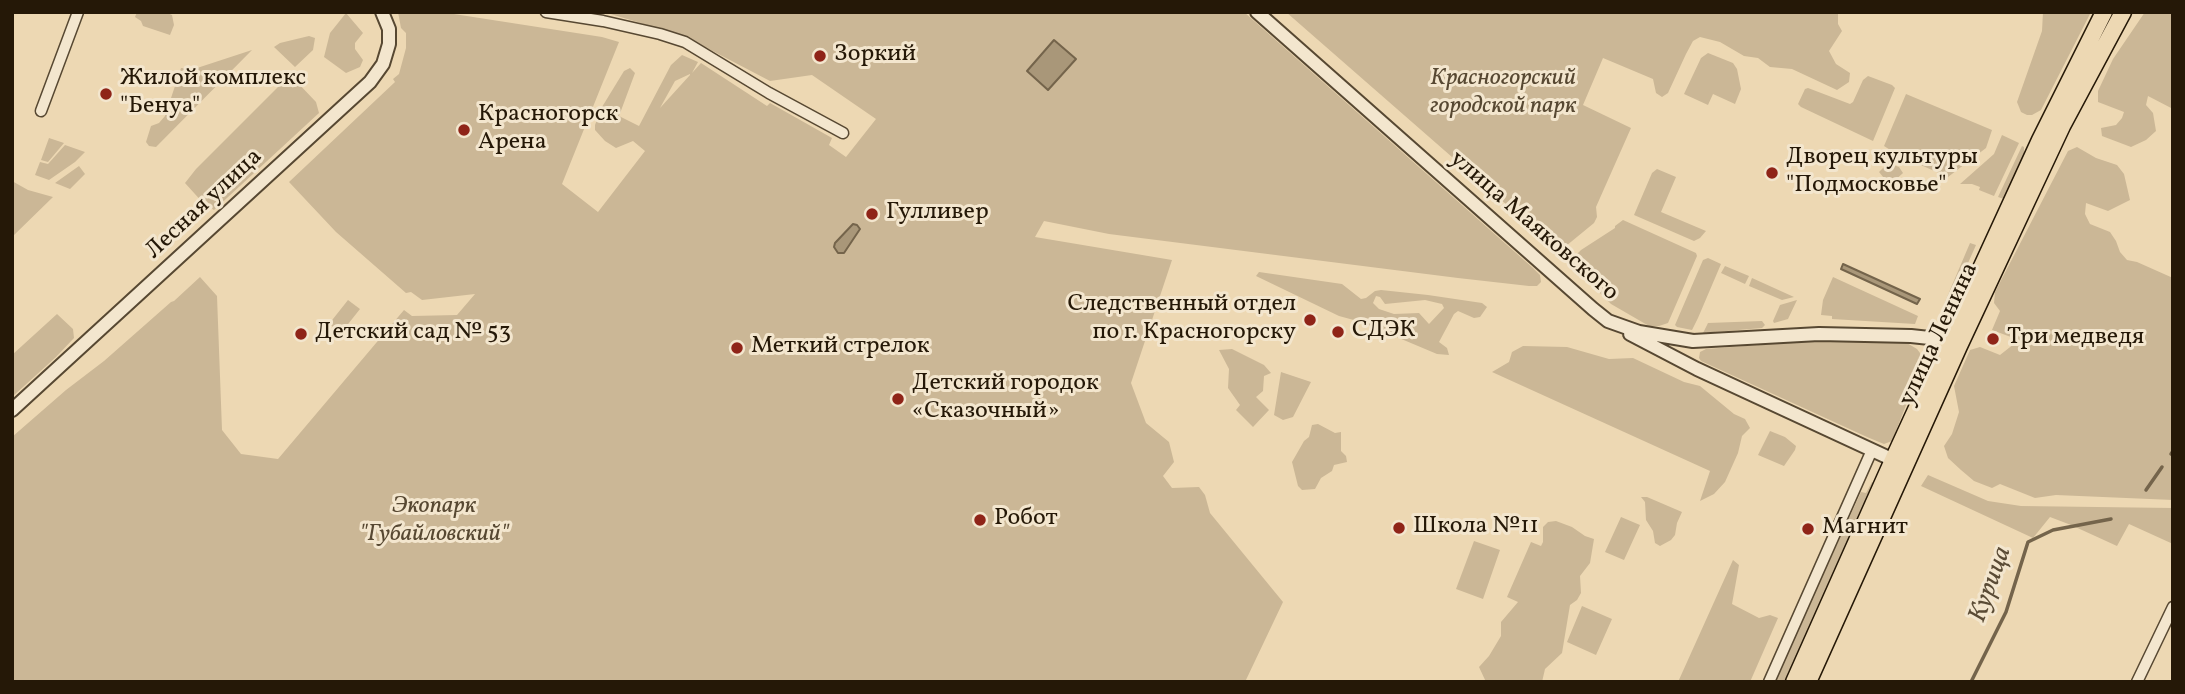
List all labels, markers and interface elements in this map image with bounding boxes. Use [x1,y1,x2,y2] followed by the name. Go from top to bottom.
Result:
[834,42,916,70] place label: Зоркий
[812,48,828,64] marker: Зоркий
[120,66,306,122] place label: Жилой комплекс "Бенуа"
[1430,66,1576,122] park label: Красногорский городской парк
[98,86,114,102] marker: Жилой комплекс "Бенуа"
[478,102,618,158] place label: Красногорск Арена
[456,122,472,138] marker: Красногорск Арена
[141,144,269,266] street label: Лесная улица
[1786,145,1978,201] place label: Дворец культуры "Подмосковье"
[1443,146,1623,308] street label: улица Маяковского
[1764,165,1780,181] marker: Дворец культуры "Подмосковье"
[886,200,989,228] place label: Гулливер
[864,206,880,222] marker: Гулливер
[1894,259,1986,411] street label: улица Ленина
[1068,292,1296,348] place label: Следственный отдел по г. Красногорску
[1302,312,1318,328] marker: Следственный отдел по г. Красногорску
[1352,318,1416,346] place label: СДЭК
[315,320,511,348] place label: Детский сад № 53
[1330,324,1346,340] marker: СДЭК
[2007,325,2144,353] place label: Три медведя
[293,326,309,342] marker: Детский сад № 53
[1985,331,2001,347] marker: Три медведя
[751,334,930,362] place label: Меткий стрелок
[729,340,745,356] marker: Меткий стрелок
[912,371,1099,427] place label: Детский городок «Сказочный»
[890,391,906,407] marker: Детский городок «Сказочный»
[359,494,509,550] park label: Экопарк "Губайловский"
[994,506,1058,534] place label: Робот
[972,512,988,528] marker: Робот
[1413,514,1539,542] place label: Школа №11
[1822,515,1908,543] place label: Магнит
[1391,520,1407,536] marker: Школа №11
[1800,521,1816,537] marker: Магнит
[1964,543,2020,627] water label: Курица

